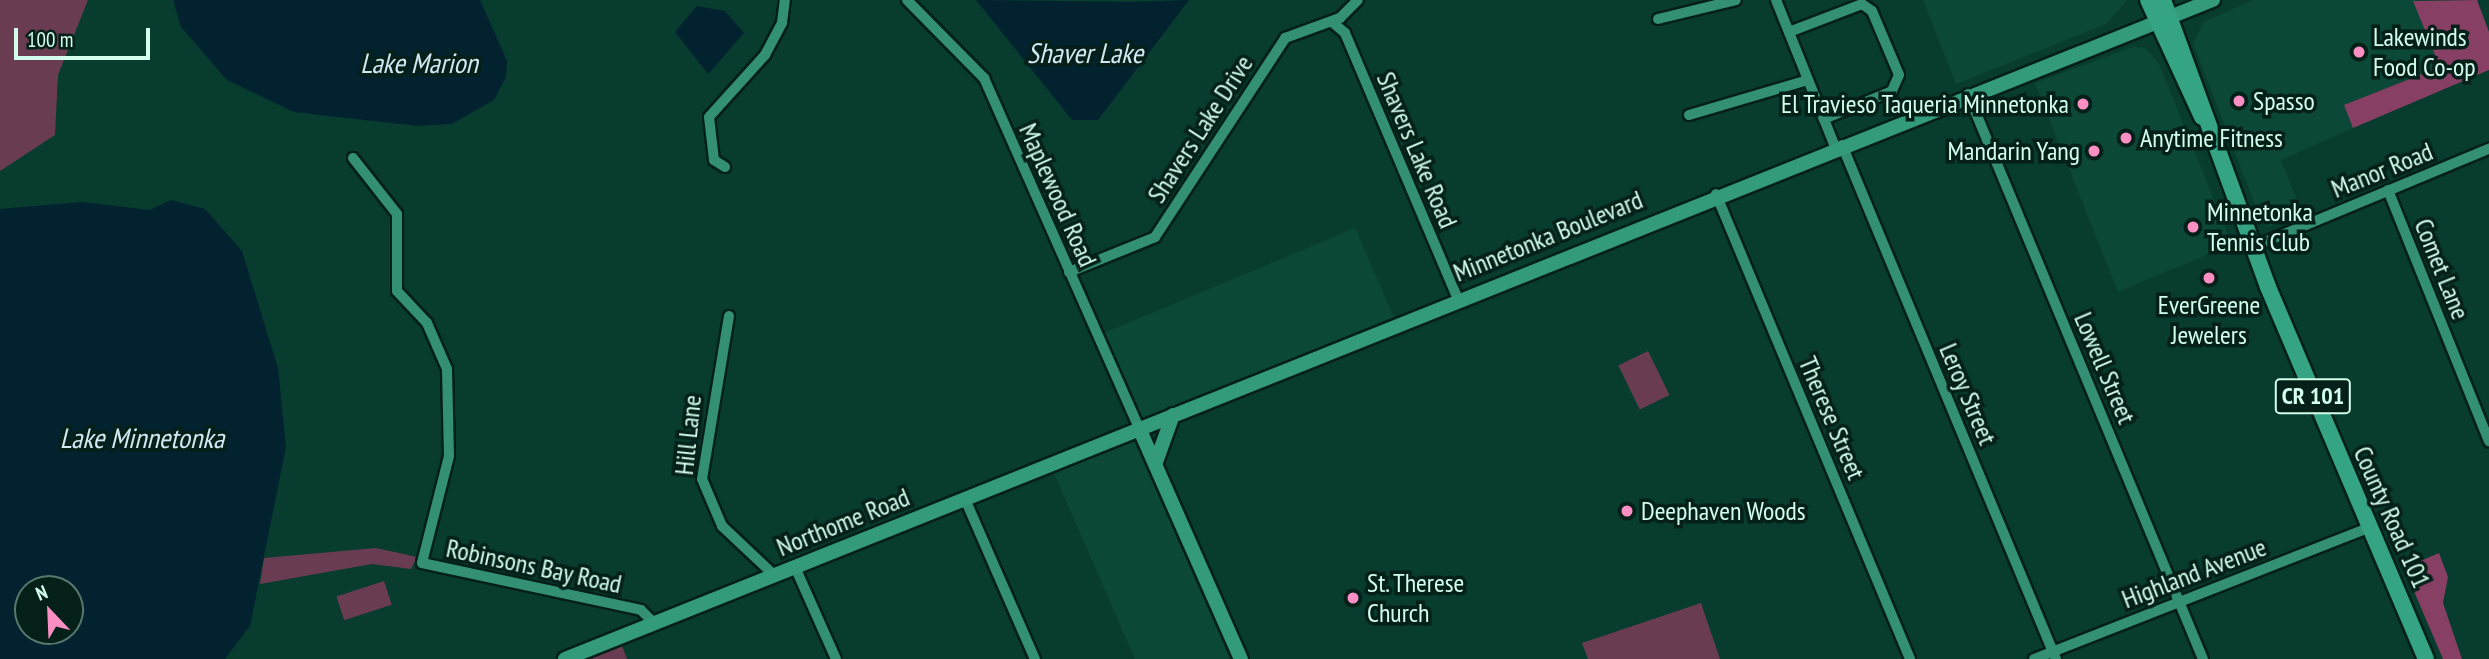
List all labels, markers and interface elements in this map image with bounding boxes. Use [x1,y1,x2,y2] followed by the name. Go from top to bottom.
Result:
[18,14,154,58] scale bar
[2373,21,2475,82] place label: Lakewinds Food Co-op
[27,26,73,53] text: 100 m
[1027,36,1143,70] water label: Shaver Lake
[2351,44,2367,60] marker: Lakewinds Food Co-op
[360,46,478,80] water label: Lake Marion
[1141,49,1259,209] street label: Shavers Lake Drive
[1370,67,1464,233] street label: Shavers Lake Road
[2253,85,2315,117] place label: Spasso
[1780,88,2069,120] place label: El Travieso Taqueria Minnetonka
[2231,93,2247,109] marker: Spasso
[2075,96,2091,112] marker: El Travieso Taqueria Minnetonka
[1013,119,1103,271] street label: Maplewood Road
[2140,122,2283,154] place label: Anytime Fitness
[2118,130,2134,146] marker: Anytime Fitness
[1947,135,2080,167] place label: Mandarin Yang
[2327,136,2437,204] street label: Manor Road
[2086,143,2102,159] marker: Mandarin Yang
[1449,184,1647,288] street label: Minnetonka Boulevard
[2207,196,2313,258] place label: Minnetonka Tennis Club
[2408,214,2476,324] street label: Comet Lane
[2185,219,2201,235] marker: Minnetonka Tennis Club
[2201,270,2217,286] marker: EverGreene Jewelers
[2158,289,2260,350] place label: EverGreene Jewelers
[2068,308,2142,428] street label: Lowell Street
[1933,338,2003,450] street label: Leroy Street
[1792,352,1872,484] street label: Therese Street
[2274,376,2352,416] road number: CR 101
[668,393,708,477] street label: Hill Lane
[60,421,224,455] water label: Lake Minnetonka
[2347,441,2437,593] street label: County Road 101
[772,481,914,563] street label: Northome Road
[1641,495,1806,527] place label: Deephaven Woods
[1619,503,1635,519] marker: Deephaven Woods
[2117,531,2271,615] street label: Highland Avenue
[443,532,625,600] street label: Robinsons Bay Road
[1367,567,1467,628] place label: St. Therese Church
[14,575,84,645] north arrow
[32,579,51,606] text: N
[1345,590,1361,606] marker: St. Therese Church

